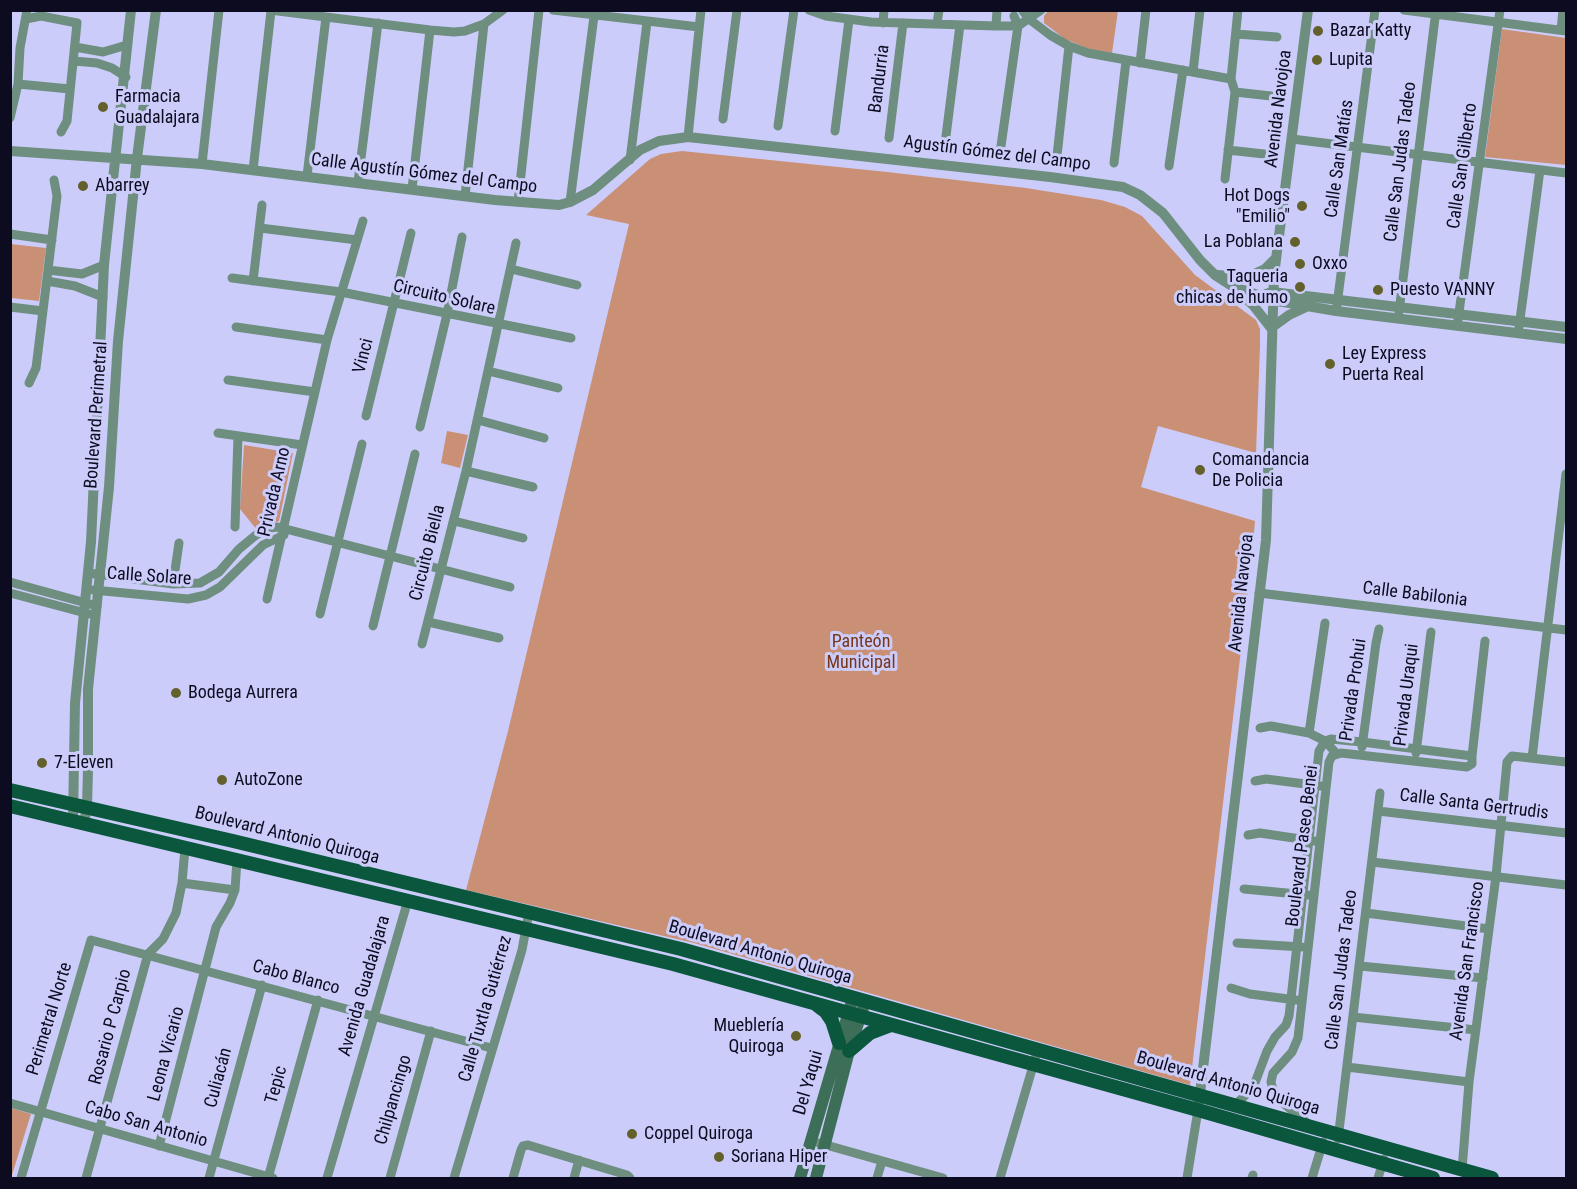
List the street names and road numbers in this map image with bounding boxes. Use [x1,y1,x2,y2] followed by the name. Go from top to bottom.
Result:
[865,44,895,114] street label: Bandurria
[1261,49,1297,169] street label: Avenida Navojoa
[1380,81,1422,243] street label: Calle San Judas Tadeo
[1321,99,1359,219] street label: Calle San Matías
[1443,102,1483,230] street label: Calle San Gilberto
[902,132,1092,176] street label: Agustín Gómez del Campo
[310,149,538,199] street label: Calle Agustín Gómez del Campo
[391,276,497,320] street label: Circuito Solare
[349,336,379,376] street label: Vinci
[81,341,113,489] street label: Boulevard Perimetral
[254,445,296,539] street label: Privada Arno
[406,503,450,603] street label: Circuito Biella
[1225,533,1259,653] street label: Avenida Navojoa
[106,563,192,591] street label: Calle Solare
[1361,578,1469,612] street label: Calle Babilonia
[1336,637,1372,743] street label: Privada Prohui
[1390,642,1424,748] street label: Privada Uraqui
[1282,764,1324,928] street label: Boulevard Paseo Benei
[1398,785,1550,825] street label: Calle Santa Gertrudis
[193,803,381,869] street label: Boulevard Antonio Quiroga
[1446,880,1490,1042] street label: Avenida San Francisco
[1321,889,1363,1051] street label: Calle San Judas Tadeo
[335,913,395,1059] street label: Avenida Guadalajara
[666,917,854,989] street label: Boulevard Antonio Quiroga
[455,933,517,1085] street label: Calle Tuxtla Gutiérrez
[250,956,342,1000] street label: Cabo Blanco
[23,960,77,1078] street label: Perimetral Norte
[85,967,137,1087] street label: Rosario P Carpio
[144,1004,190,1104] street label: Leona Vicario
[201,1046,237,1110] street label: Culiacán
[789,1048,829,1118] street label: Del Yaqui
[1134,1048,1322,1120] street label: Boulevard Antonio Quiroga
[371,1053,417,1147] street label: Chilpancingo
[261,1064,293,1106] street label: Tepic
[82,1097,210,1153] street label: Cabo San Antonio

